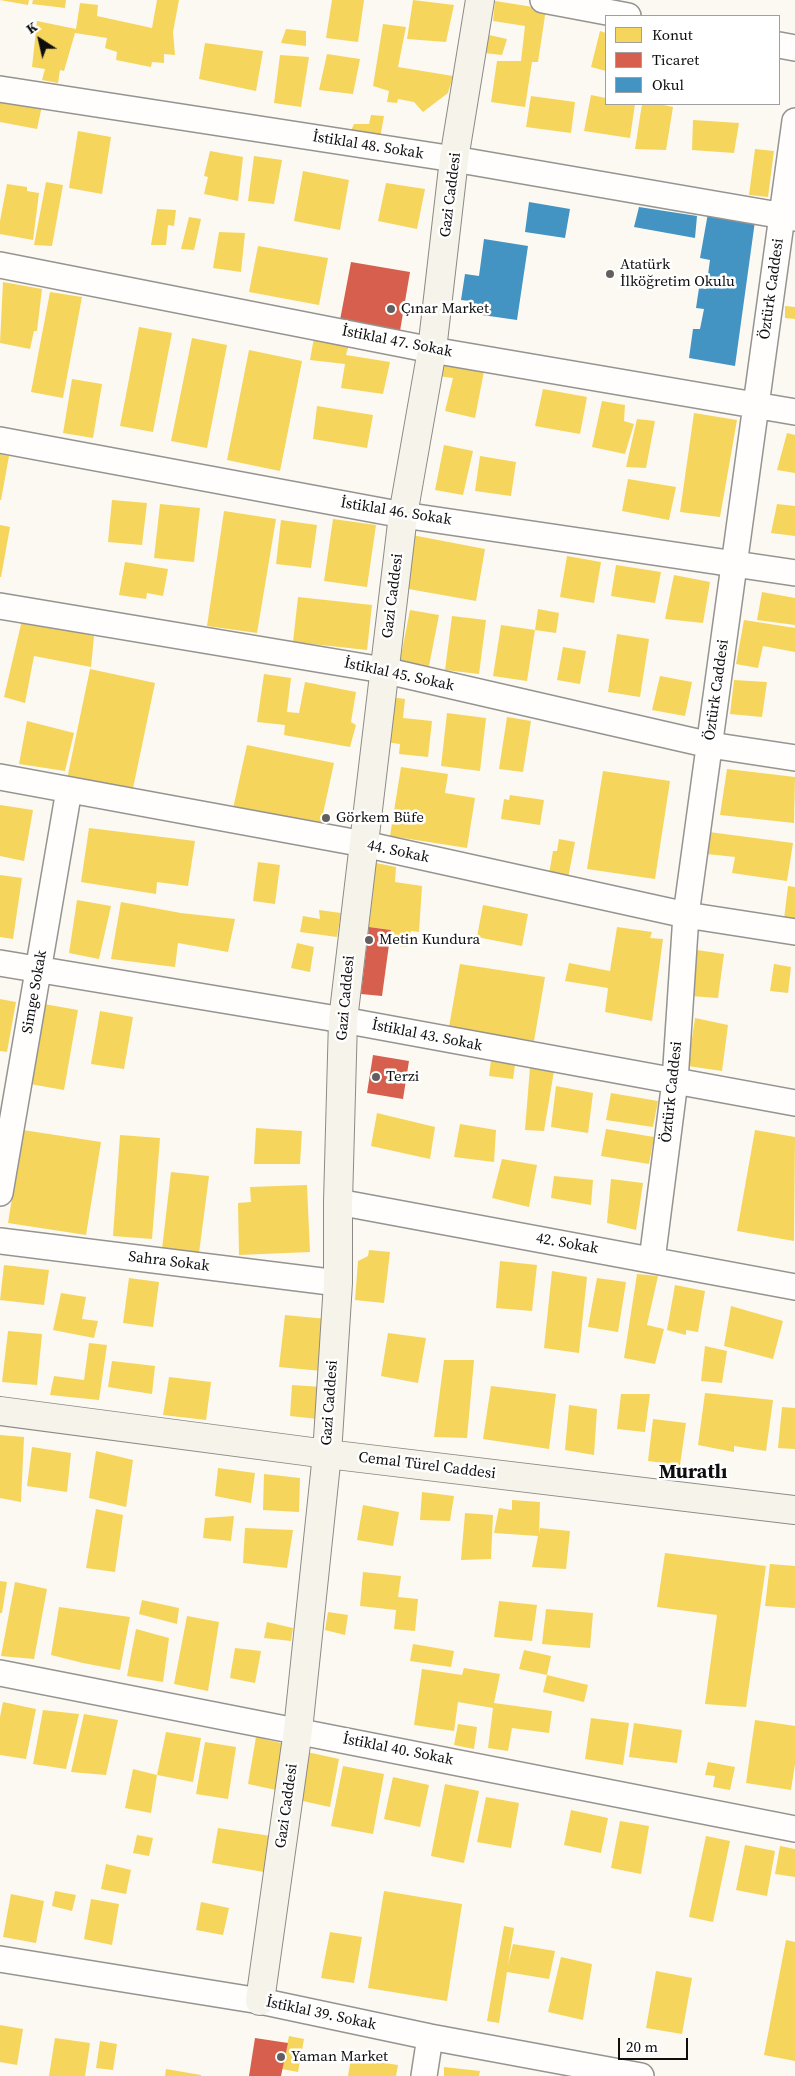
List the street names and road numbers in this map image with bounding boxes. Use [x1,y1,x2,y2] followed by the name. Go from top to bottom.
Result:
[311,128,425,164] street label: İstiklal 48. Sokak
[437,152,465,238] street label: Gazi Caddesi
[756,237,788,341] street label: Öztürk Caddesi
[340,322,454,362] street label: İstiklal 47. Sokak
[339,494,453,530] street label: İstiklal 46. Sokak
[379,553,407,639] street label: Gazi Caddesi
[701,638,733,742] street label: Öztürk Caddesi
[342,655,456,695] street label: İstiklal 45. Sokak
[365,837,431,867] street label: 44. Sokak
[19,949,51,1035] street label: Simge Sokak
[333,955,359,1041] street label: Gazi Caddesi
[370,1016,484,1056] street label: İstiklal 43. Sokak
[658,1040,686,1144] street label: Öztürk Caddesi
[535,1230,599,1258] street label: 42. Sokak
[127,1248,211,1276] street label: Sahra Sokak
[318,1360,342,1446] street label: Gazi Caddesi
[357,1449,497,1483] street label: Cemal Türel Caddesi
[341,1730,455,1770] street label: İstiklal 40. Sokak
[272,1762,302,1850] street label: Gazi Caddesi
[264,1994,378,2034] street label: İstiklal 39. Sokak

